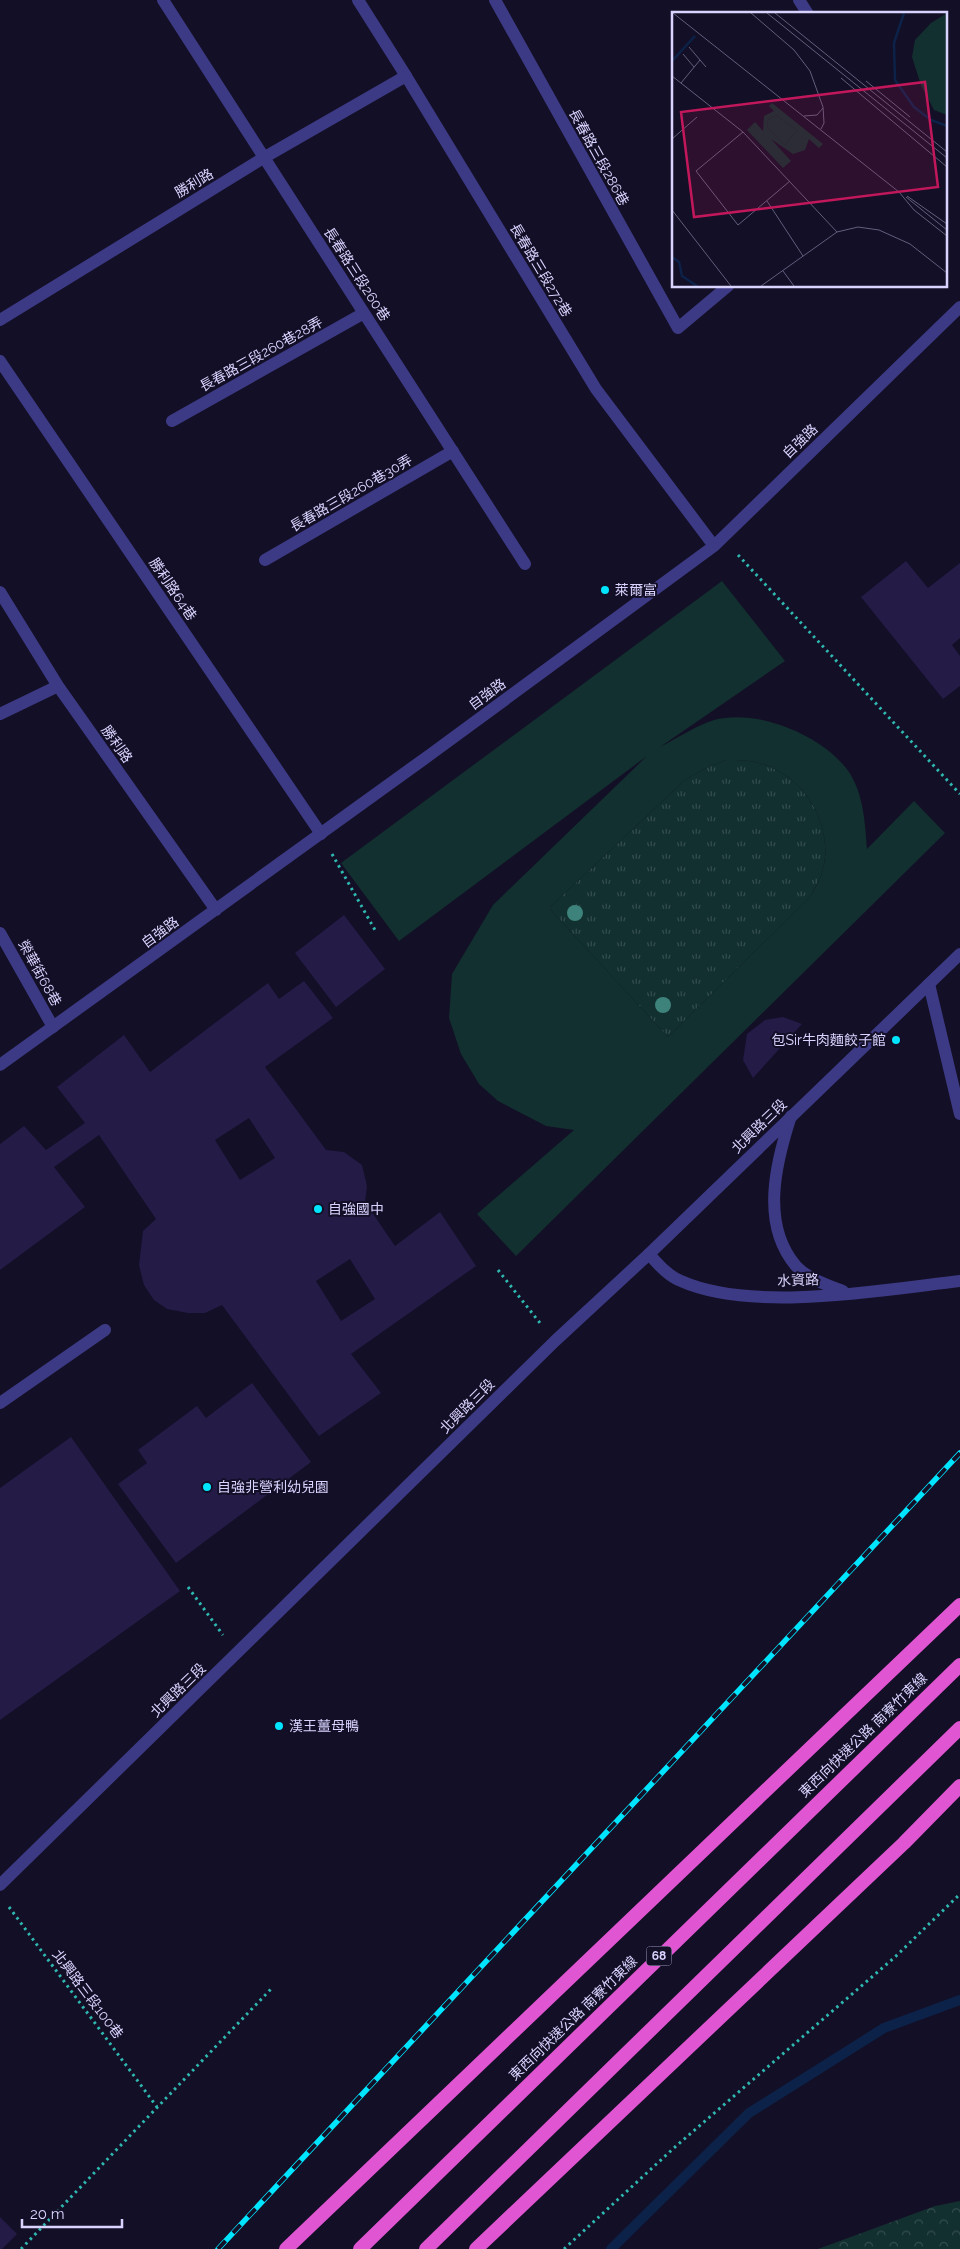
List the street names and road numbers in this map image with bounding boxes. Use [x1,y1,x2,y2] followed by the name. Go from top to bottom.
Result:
[566,106,632,208] street label: 長春路三段286巷
[172,165,216,201] street label: 勝利路
[507,220,575,320] street label: 長春路三段272巷
[321,224,393,324] street label: 長春路三段260巷
[197,314,325,394] street label: 長春路三段260巷28弄
[779,421,821,461] street label: 自強路
[287,451,415,535] street label: 長春路三段260巷30弄
[146,555,200,623] street label: 勝利路64巷
[465,675,509,713] street label: 自強路
[98,722,136,766] street label: 勝利路
[138,913,182,951] street label: 自強路
[15,937,65,1009] street label: 榮華街68巷
[728,1096,790,1156] street label: 北興路三段
[777,1271,819,1289] street label: 水資路
[437,1376,497,1436] street label: 北興路三段
[147,1660,209,1720] street label: 北興路三段
[796,1670,930,1800] street label: 東西向快速公路 南寮竹東線
[49,1946,127,2042] street label: 北興路三段100巷
[646,1946,672,1965] road number: 68
[506,1953,640,2083] street label: 東西向快速公路 南寮竹東線

